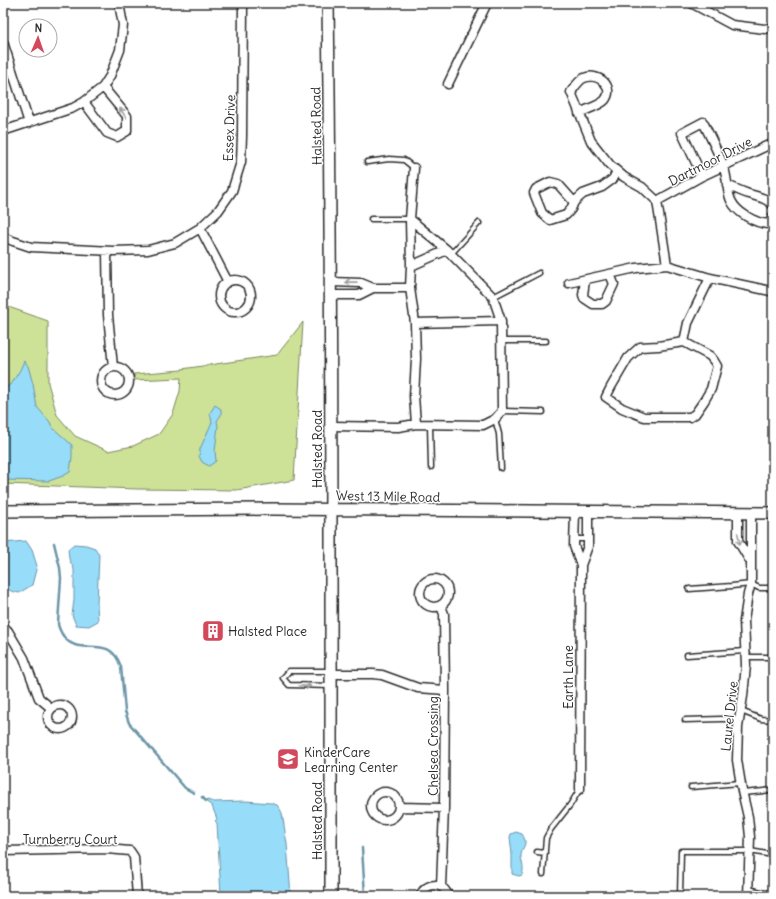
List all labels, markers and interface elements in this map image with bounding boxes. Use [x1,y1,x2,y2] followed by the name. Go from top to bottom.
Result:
[18,18,58,58] north arrow
[34,21,42,35] text: N
[307,86,326,165] street label: Halsted Road
[220,94,239,162] street label: Essex Drive
[119,107,128,118] one-way arrow
[666,133,755,190] street label: Dartmoor Drive
[345,279,358,286] one-way arrow
[309,410,326,488] street label: Halsted Road
[336,487,441,506] street label: West 13 Mile Road
[736,532,743,545] one-way arrow
[200,618,226,644] building icon: Halsted Place
[228,623,307,640] place label: Halsted Place
[560,645,577,709] street label: Earth Lane
[717,680,742,752] street label: Laurel Drive
[298,682,311,689] one-way arrow
[425,696,442,796] street label: Chelsea Crossing
[304,744,399,776] place label: KinderCare Learning Center
[275,746,301,772] school or university icon: KinderCare Learning Center
[309,782,326,860] street label: Halsted Road
[23,831,118,848] street label: Turnberry Court

